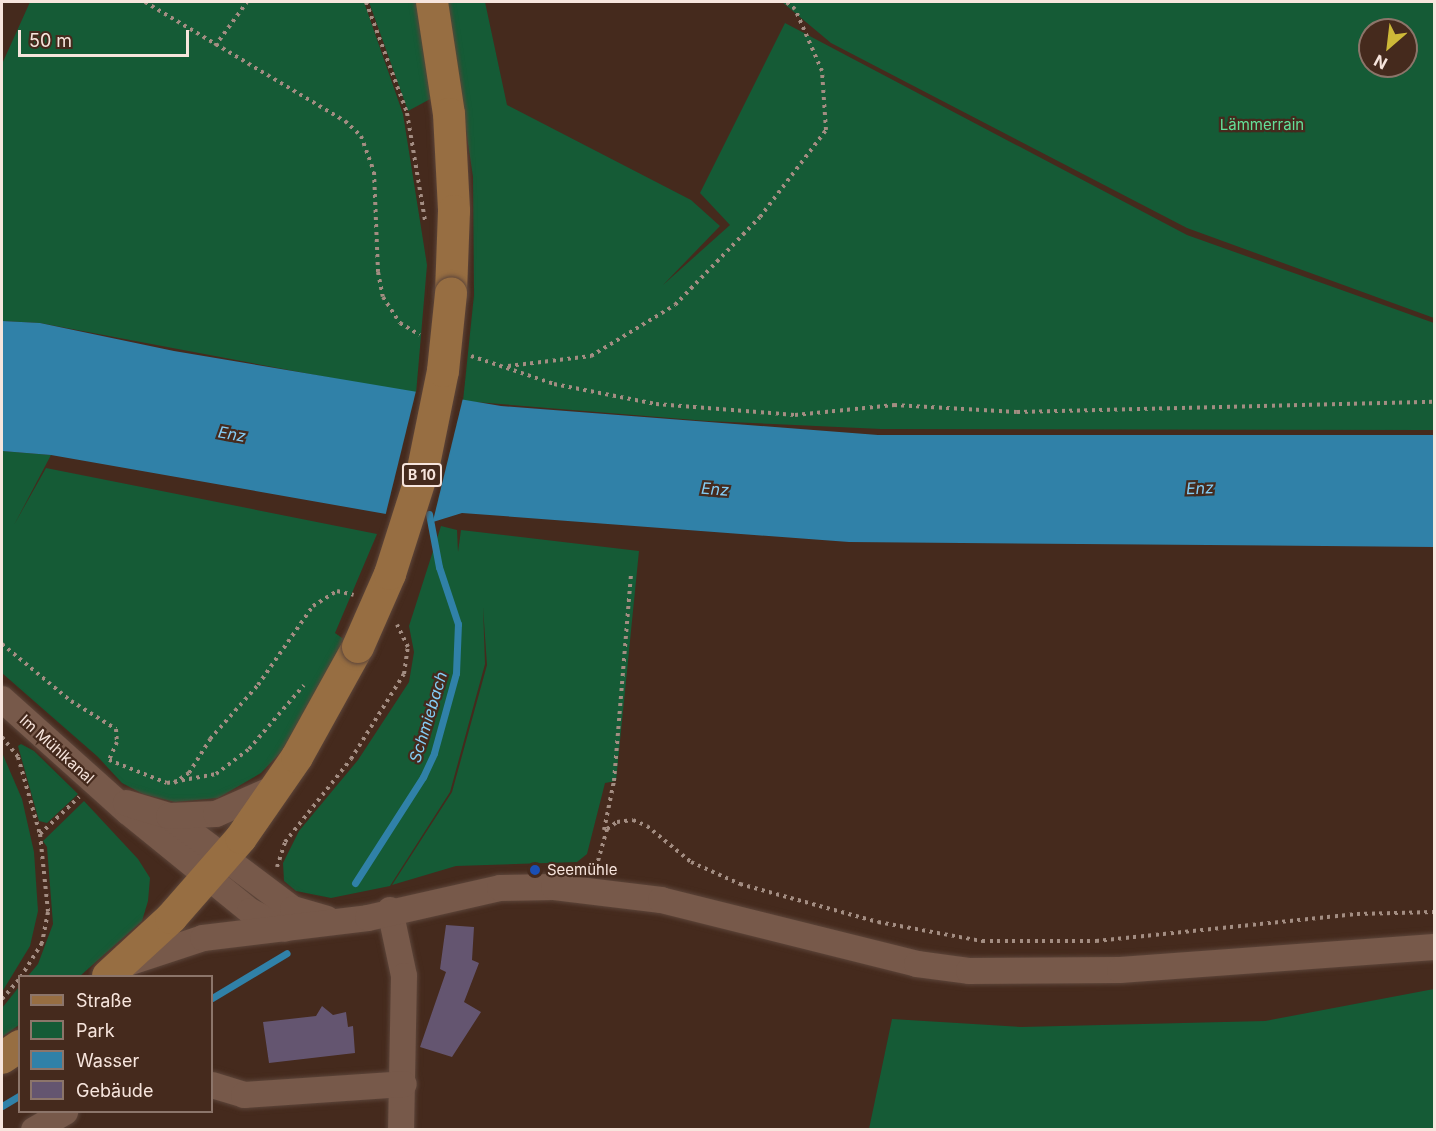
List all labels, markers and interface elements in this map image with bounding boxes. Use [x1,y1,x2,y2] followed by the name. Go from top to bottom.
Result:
[21,18,192,56] scale bar
[1358,18,1418,78] north arrow
[29,30,72,51] text: 50 m
[1370,50,1391,74] text: N
[1220,116,1304,134] park label: Lämmerrain
[217,422,247,446] water label: Enz
[401,464,443,486] road number: B 10
[700,478,730,500] water label: Enz
[1186,478,1214,498] water label: Enz
[405,669,451,765] water label: Schmiebach
[16,711,98,787] street label: Im Mühlkanal
[547,861,617,879] place label: Seemühle
[528,863,542,877] marker: Seemühle
[18,975,213,1113] legend
[76,990,132,1011] text: Straße
[76,1020,115,1041] text: Park
[76,1050,139,1071] text: Wasser
[76,1080,153,1101] text: Gebäude

